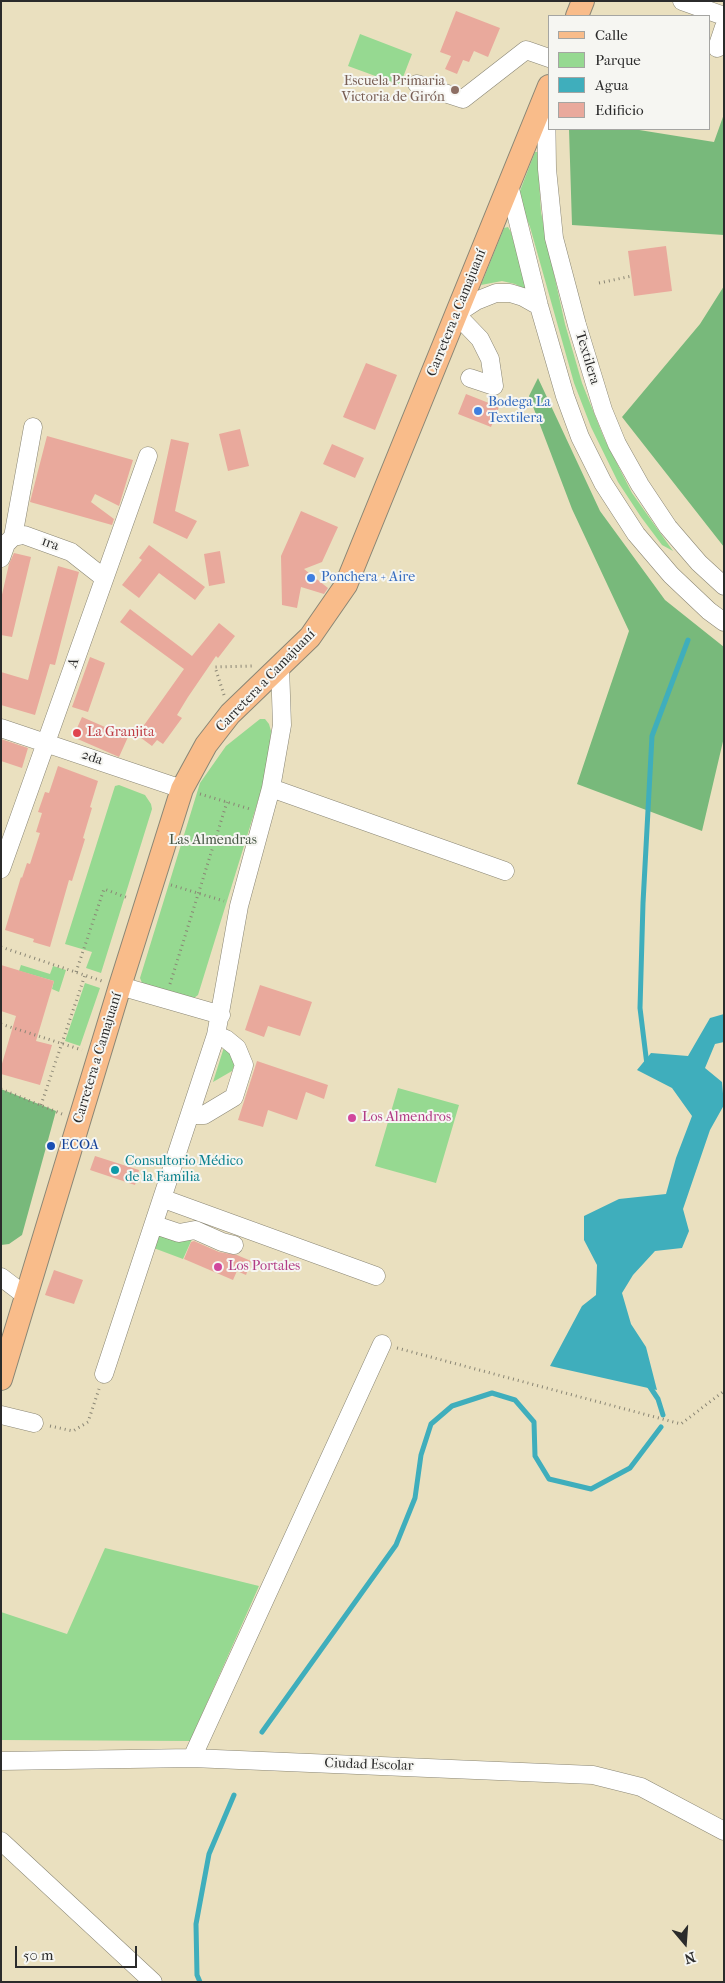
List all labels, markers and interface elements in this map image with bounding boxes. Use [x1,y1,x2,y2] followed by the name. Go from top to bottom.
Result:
[548,15,710,130] legend
[595,26,628,44] text: Calle
[595,51,641,69] text: Parque
[342,74,445,106] place label: Escuela Primaria Victoria de Girón
[595,76,628,94] text: Agua
[449,84,461,96] marker: Escuela Primaria Victoria de Girón
[595,101,644,119] text: Edificio
[424,247,490,379] street label: Carretera a Camajuaní
[571,329,603,387] street label: Textilera
[488,395,551,428] place label: Bodega La Textilera
[472,405,484,417] marker: Bodega La Textilera
[39,533,61,555] street label: 1ra
[321,570,415,586] place label: Ponchera + Aire
[305,572,317,584] marker: Ponchera + Aire
[213,626,319,736] street label: Carretera a Camajuaní
[65,656,83,670] street label: A
[87,725,154,741] place label: La Granjita
[71,727,83,739] marker: La Granjita
[79,747,105,769] street label: 2da
[169,833,257,849] park label: Las Almendras
[70,991,126,1125] street label: Carretera a Camajuaní
[362,1110,451,1126] place label: Los Almendros
[346,1112,358,1124] marker: Los Almendros
[61,1138,99,1154] place label: ECOA
[45,1140,57,1152] marker: ECOA
[125,1154,243,1186] place label: Consultorio Médico de la Familia
[109,1164,121,1176] marker: Consultorio Médico de la Familia
[228,1259,300,1275] place label: Los Portales
[212,1261,224,1273] marker: Los Portales
[324,1755,414,1775] street label: Ciudad Escolar
[660,1918,710,1968] north arrow
[18,1936,140,1968] scale bar
[23,1946,53,1964] text: 50 m
[682,1948,697,1967] text: N

